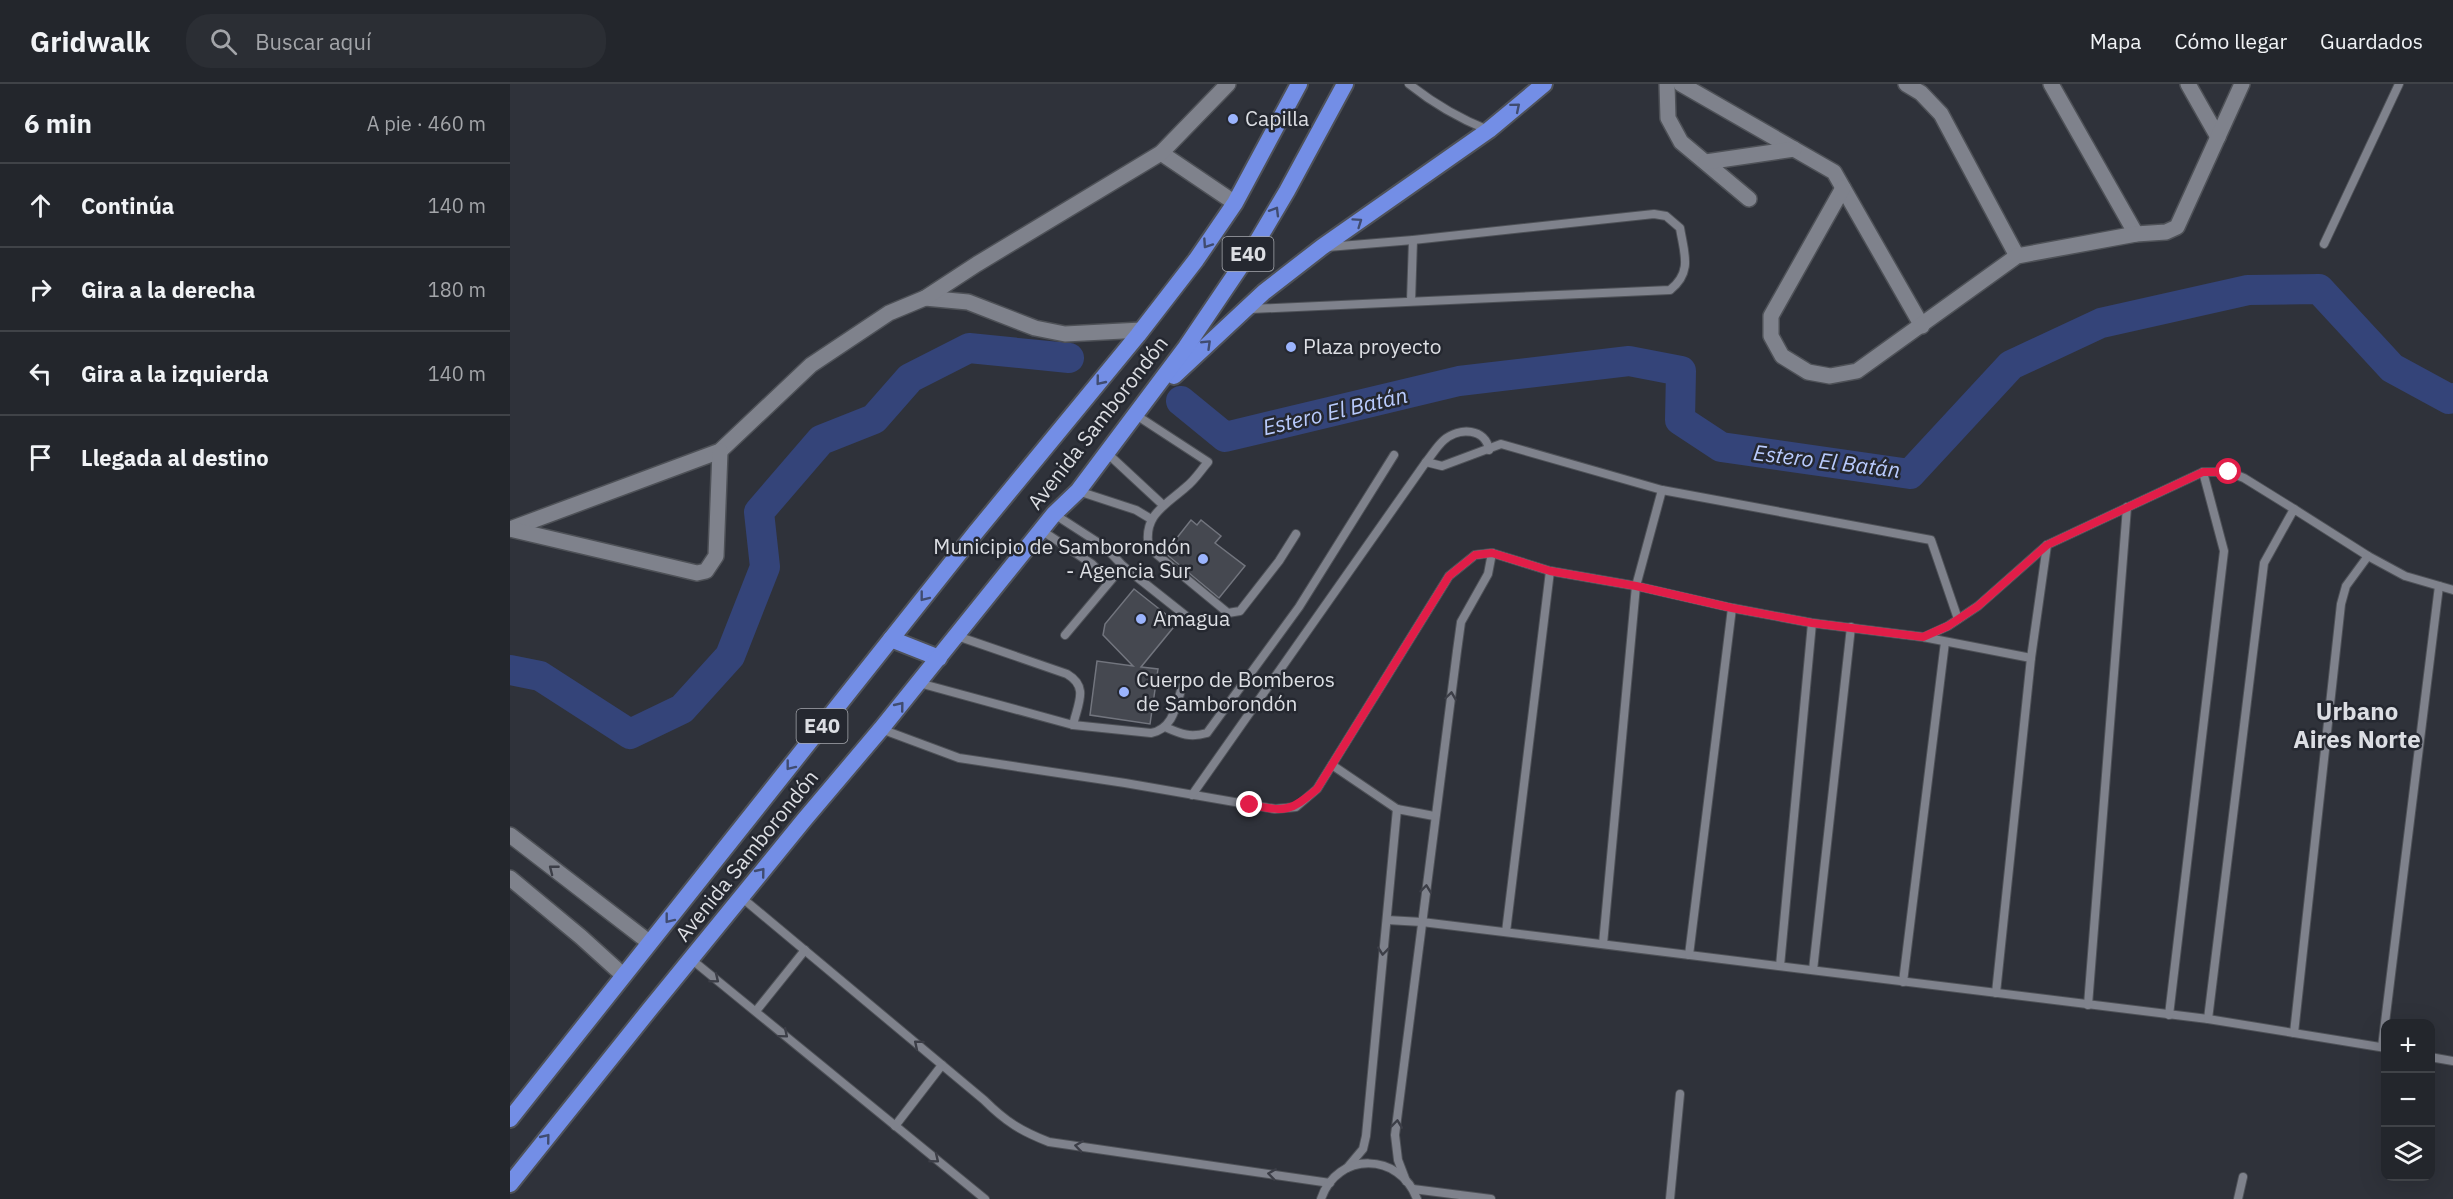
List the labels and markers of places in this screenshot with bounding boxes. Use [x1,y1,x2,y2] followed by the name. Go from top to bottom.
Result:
[1245,104,1309,132] place label: Capilla
[1226,112,1240,126] marker: Capilla
[1303,332,1442,360] place label: Plaza proyecto
[1284,340,1298,354] marker: Plaza proyecto
[933,532,1191,584] place label: Municipio de Samborondón - Agencia Sur
[1196,552,1210,566] marker: Municipio de Samborondón - Agencia Sur
[1153,604,1230,632] place label: Amagua
[1134,612,1148,626] marker: Amagua
[1136,665,1335,717] place label: Cuerpo de Bomberos de Samborondón
[1117,685,1131,699] marker: Cuerpo de Bomberos de Samborondón

